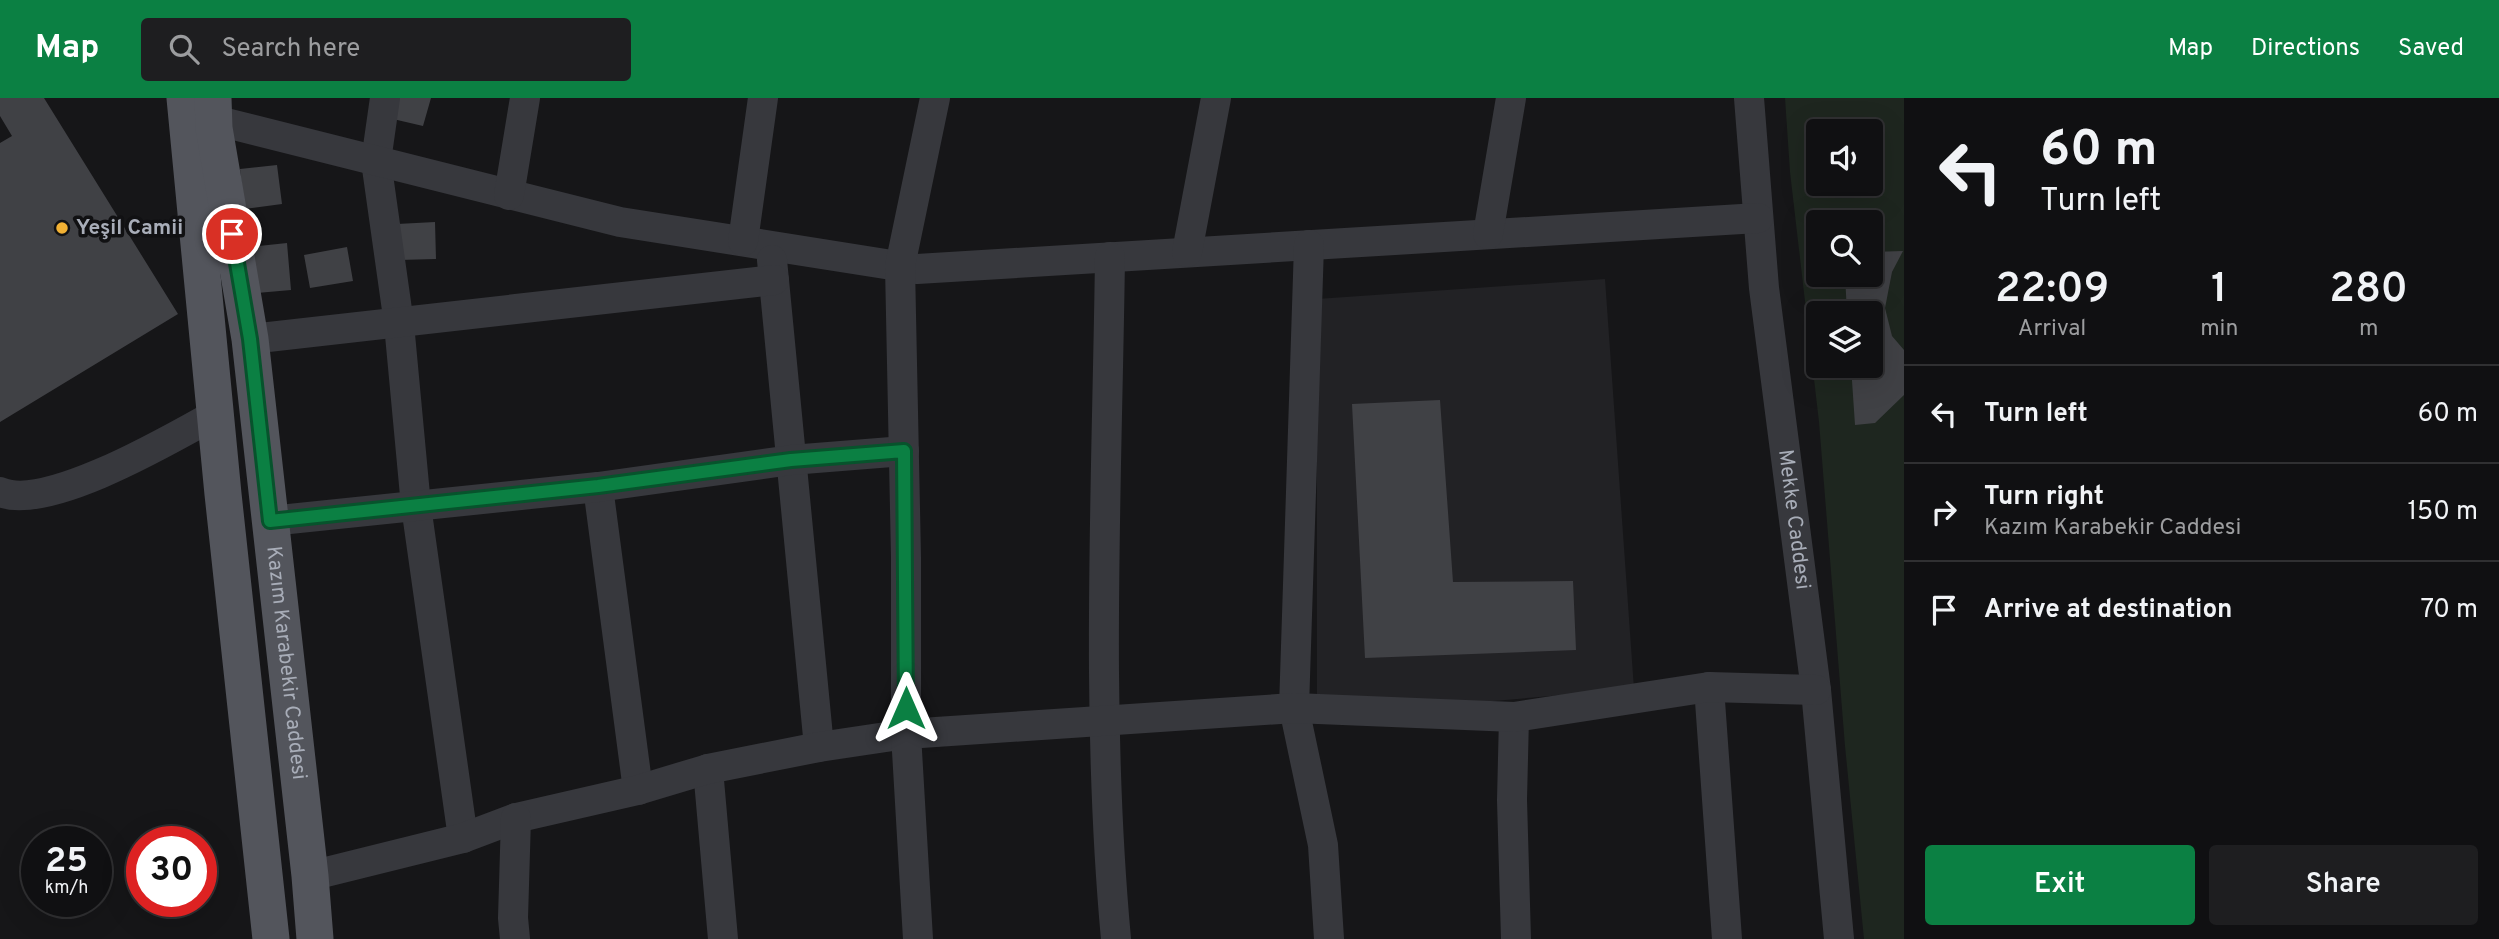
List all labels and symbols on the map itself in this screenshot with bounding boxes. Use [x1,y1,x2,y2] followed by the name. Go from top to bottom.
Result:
[202,204,262,264] pin
[76,215,183,242] place label: Yeşil Camii
[54,220,70,236] marker: Yeşil Camii
[1772,448,1816,591] street label: Mekke Caddesi
[260,545,313,781] street label: Kazım Karabekir Caddesi
[869,671,943,745] position arrow
[126,826,217,917] speed limit sign: 30

